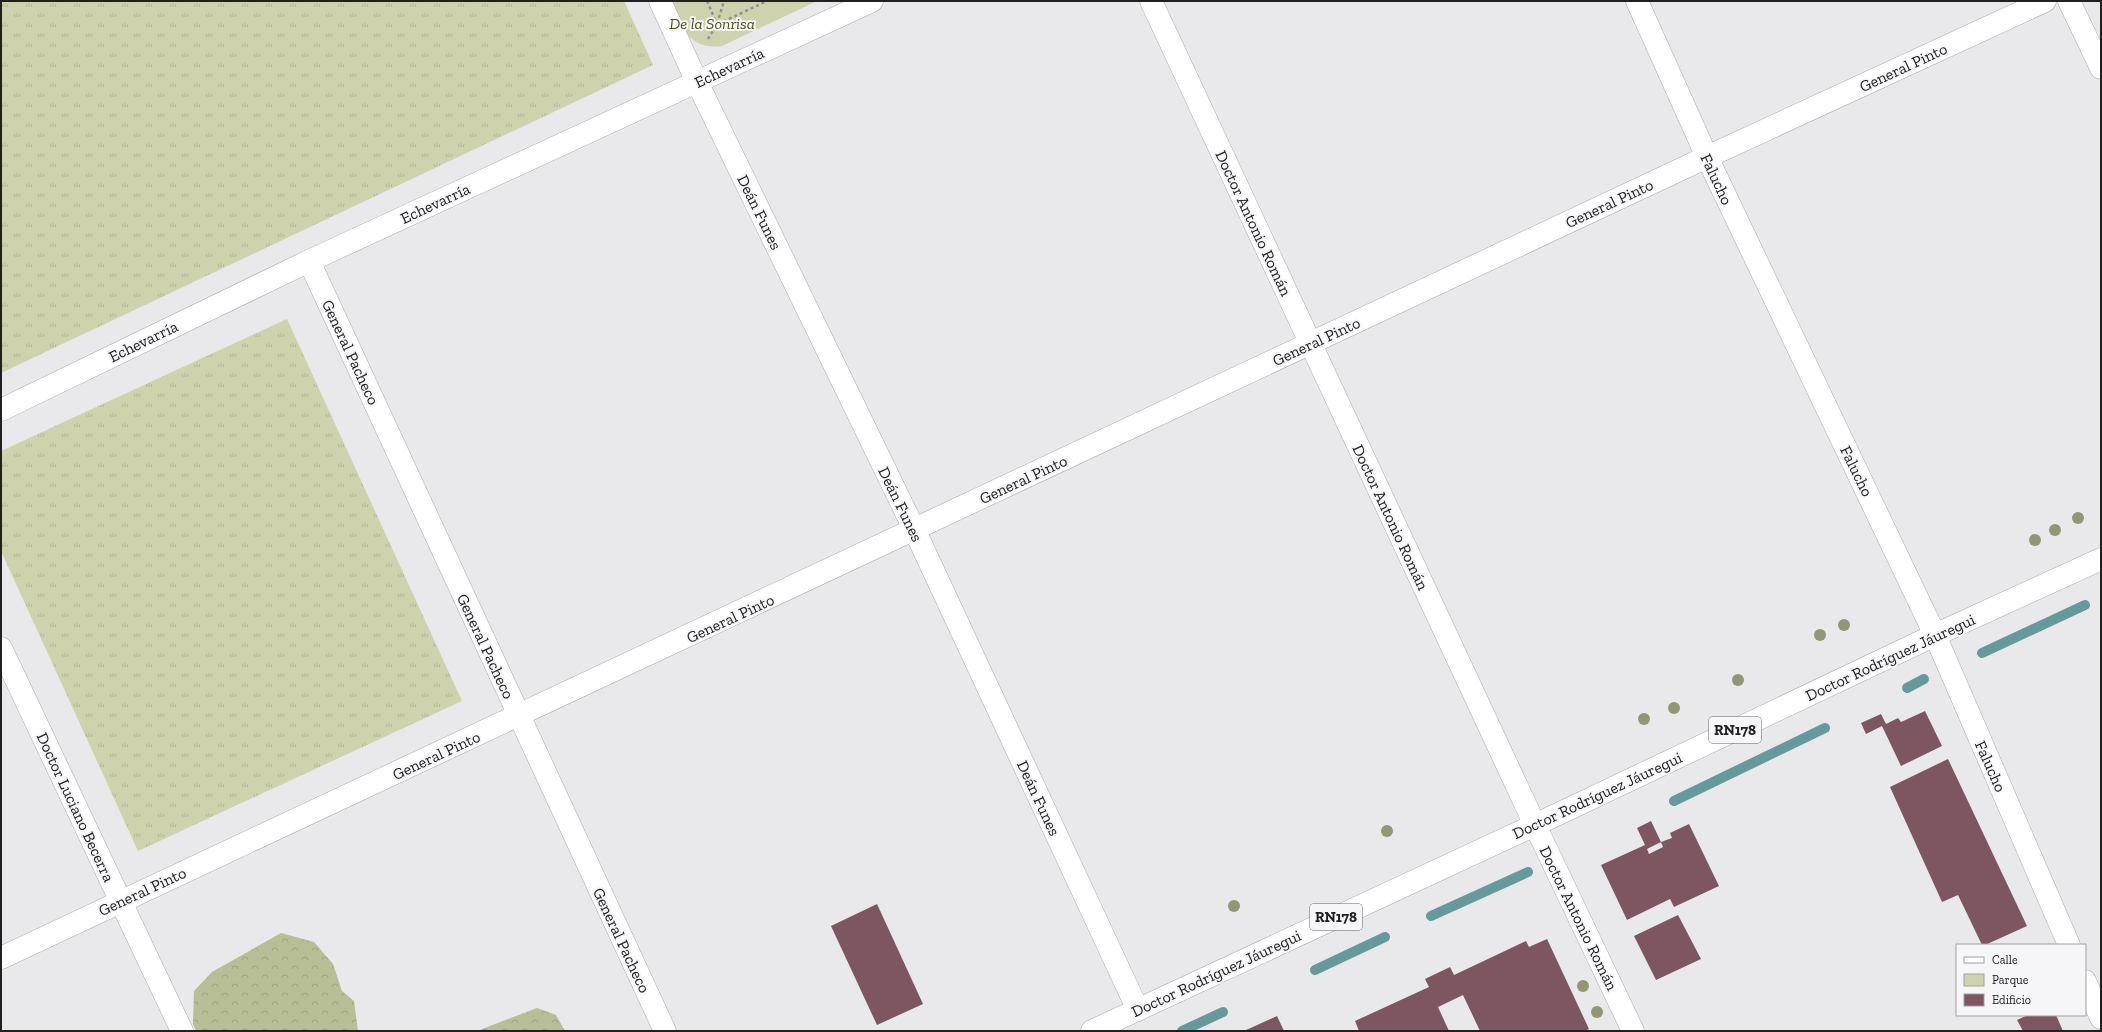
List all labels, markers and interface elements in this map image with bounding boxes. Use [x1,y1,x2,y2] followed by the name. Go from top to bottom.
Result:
[669,14,755,33] park label: De la Sonrisa
[1856,39,1950,96] street label: General Pinto
[691,43,767,92] street label: Echevarría
[1211,147,1296,300] street label: Doctor Antonio Román
[1696,151,1737,208] street label: Falucho
[733,172,786,253] street label: Deán Funes
[1562,175,1656,232] street label: General Pinto
[397,179,473,228] street label: Echevarría
[318,297,383,408] street label: General Pacheco
[1269,313,1363,370] street label: General Pinto
[106,316,181,366] street label: Echevarría
[1348,441,1433,594] street label: Doctor Antonio Román
[1836,443,1877,500] street label: Falucho
[976,451,1070,508] street label: General Pinto
[874,464,927,545] street label: Deán Funes
[683,590,777,647] street label: General Pinto
[453,591,518,702] street label: General Pacheco
[1802,610,1979,705] street label: Doctor Rodríguez Jáuregui
[1709,717,1761,743] road number: RN178
[389,727,483,784] street label: General Pinto
[33,730,119,885] street label: Doctor Luciano Becerra
[1971,738,2010,795] street label: Falucho
[1509,748,1686,843] street label: Doctor Rodríguez Jáuregui
[1013,758,1064,839] street label: Deán Funes
[1535,843,1622,994] street label: Doctor Antonio Román
[95,863,189,920] street label: General Pinto
[589,885,654,996] street label: General Pacheco
[1310,904,1362,930] road number: RN178
[1128,926,1305,1021] street label: Doctor Rodríguez Jáuregui
[1956,944,2086,1016] legend
[1992,953,2018,967] text: Calle
[1992,973,2029,987] text: Parque
[1992,993,2031,1007] text: Edificio

